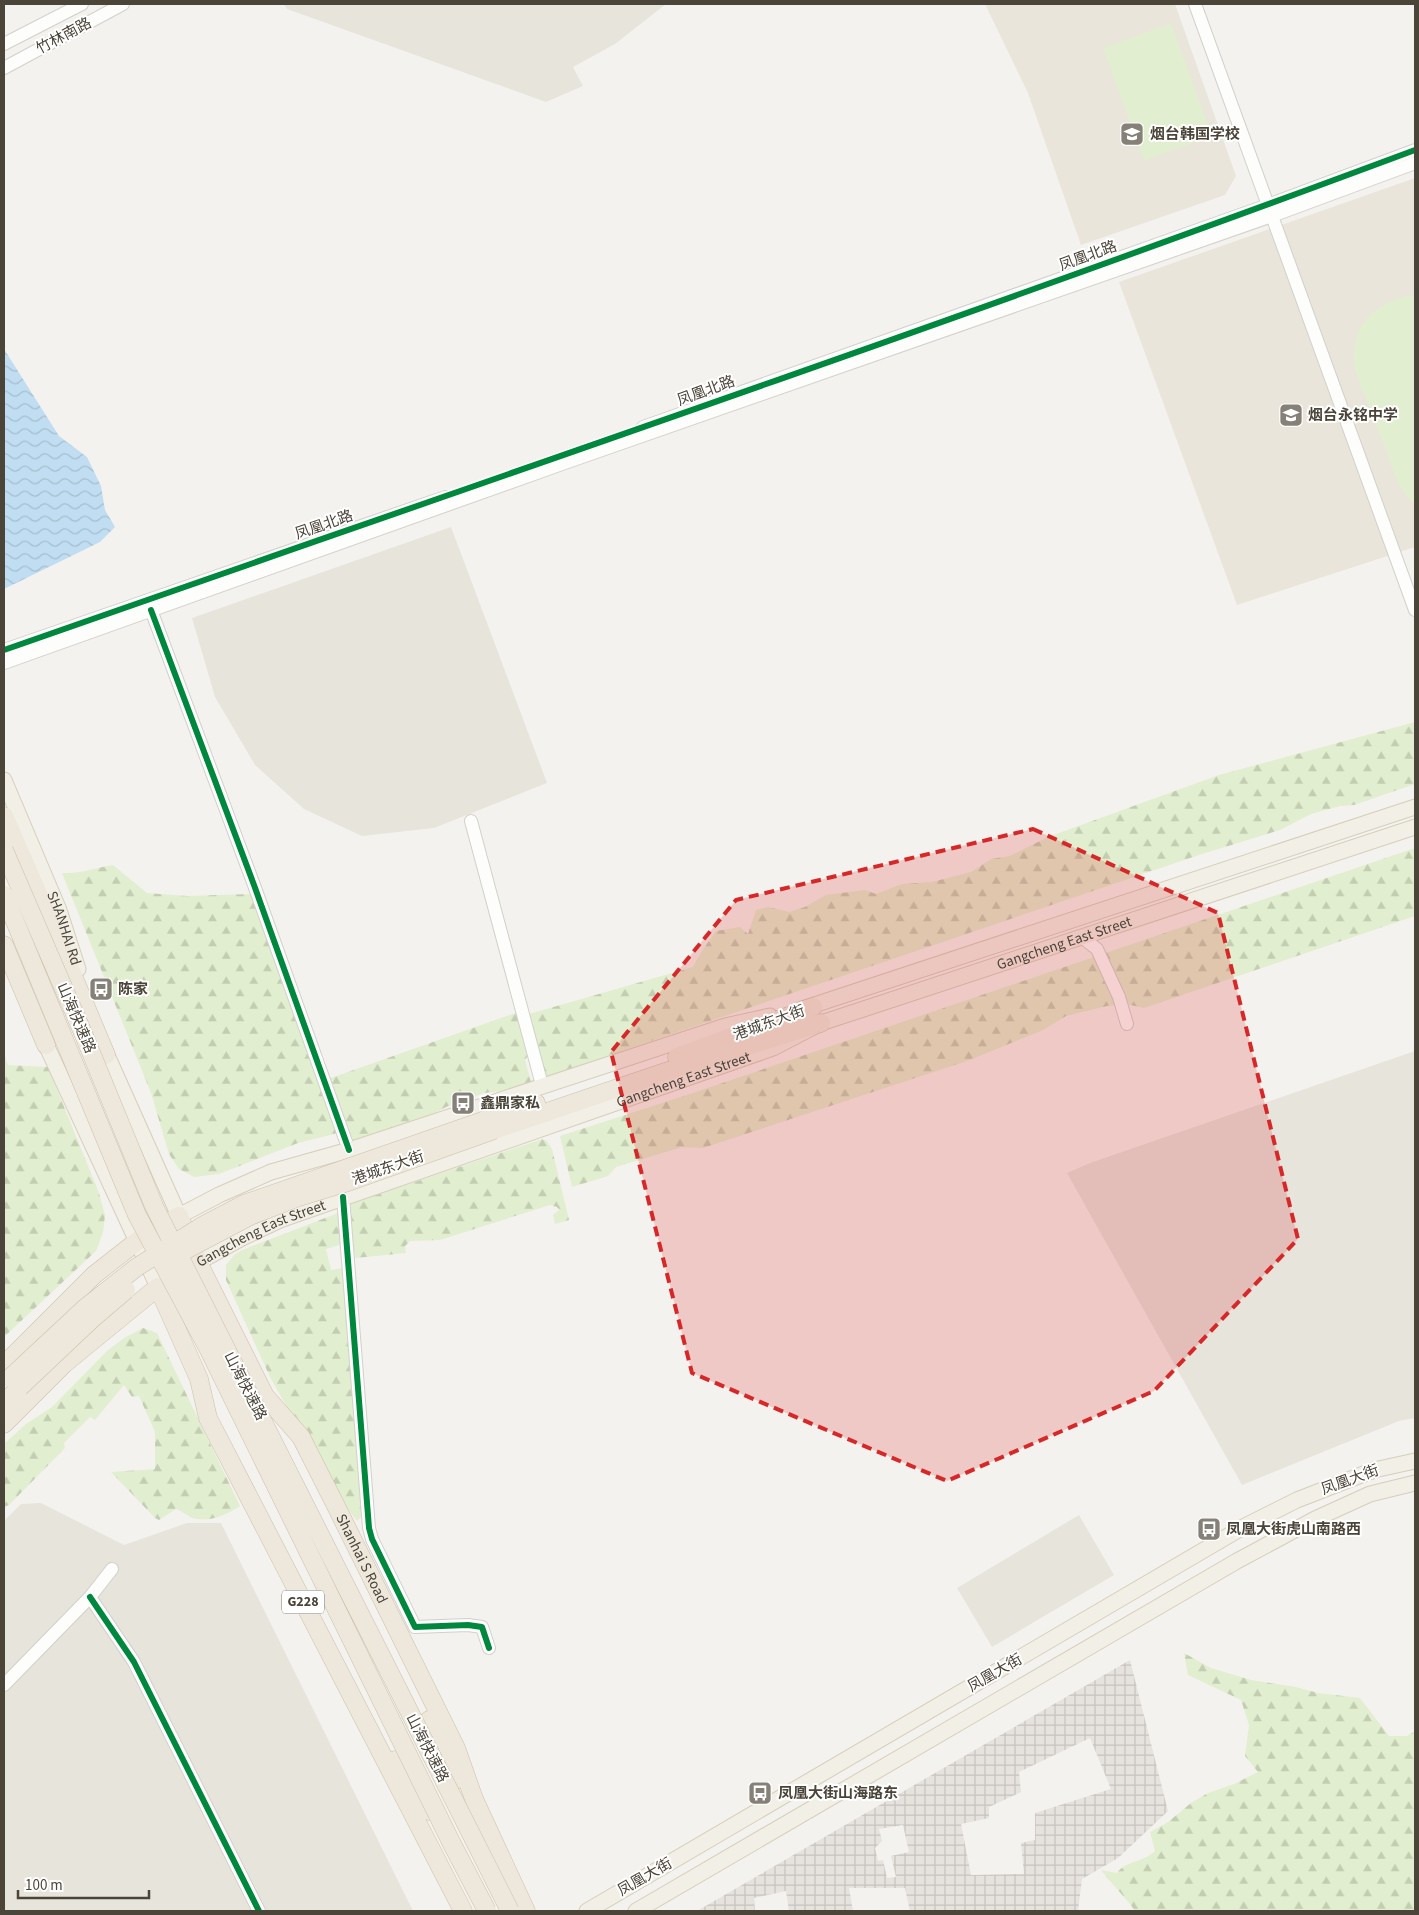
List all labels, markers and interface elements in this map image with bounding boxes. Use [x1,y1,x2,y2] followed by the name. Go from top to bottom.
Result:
[33,13,95,59] street label: 竹林南路
[1119,121,1145,147] school or university icon: 烟台韩国学校
[1150,124,1240,145] place label: 烟台韩国学校
[1056,236,1120,276] street label: 凤凰北路
[674,371,738,411] street label: 凤凰北路
[1278,402,1304,428] school or university icon: 烟台永铭中学
[1308,405,1398,426] place label: 烟台永铭中学
[292,505,356,545] street label: 凤凰北路
[42,888,87,968] street label: SHANHAI Rd
[994,911,1134,975] street label: Gangcheng East Street
[88,976,114,1002] bus stop icon: 陈家
[52,979,100,1057] street label: 山海快速路
[118,979,148,1000] place label: 陈家
[730,1000,808,1046] street label: 港城东大街
[613,1046,753,1112] street label: Gangcheng East Street
[450,1090,476,1116] bus stop icon: 鑫鼎家私
[480,1093,540,1114] place label: 鑫鼎家私
[349,1146,427,1190] street label: 港城东大街
[192,1194,328,1272] street label: Gangcheng East Street
[219,1348,271,1424] street label: 山海快速路
[1318,1460,1382,1500] street label: 凤凰大街
[331,1510,393,1607] street label: Shanhai S Road
[1196,1516,1222,1542] bus stop icon: 凤凰大街虎山南路西
[1226,1519,1361,1540] place label: 凤凰大街虎山南路西
[282,1590,324,1614] road number: G228
[964,1649,1026,1697] street label: 凤凰大街
[401,1710,453,1786] street label: 山海快速路
[747,1780,773,1806] bus stop icon: 凤凰大街山海路东
[778,1783,898,1804] place label: 凤凰大街山海路东
[614,1853,676,1901] street label: 凤凰大街
[18,1868,149,1900] scale bar
[25,1875,63,1896] text: 100 m

